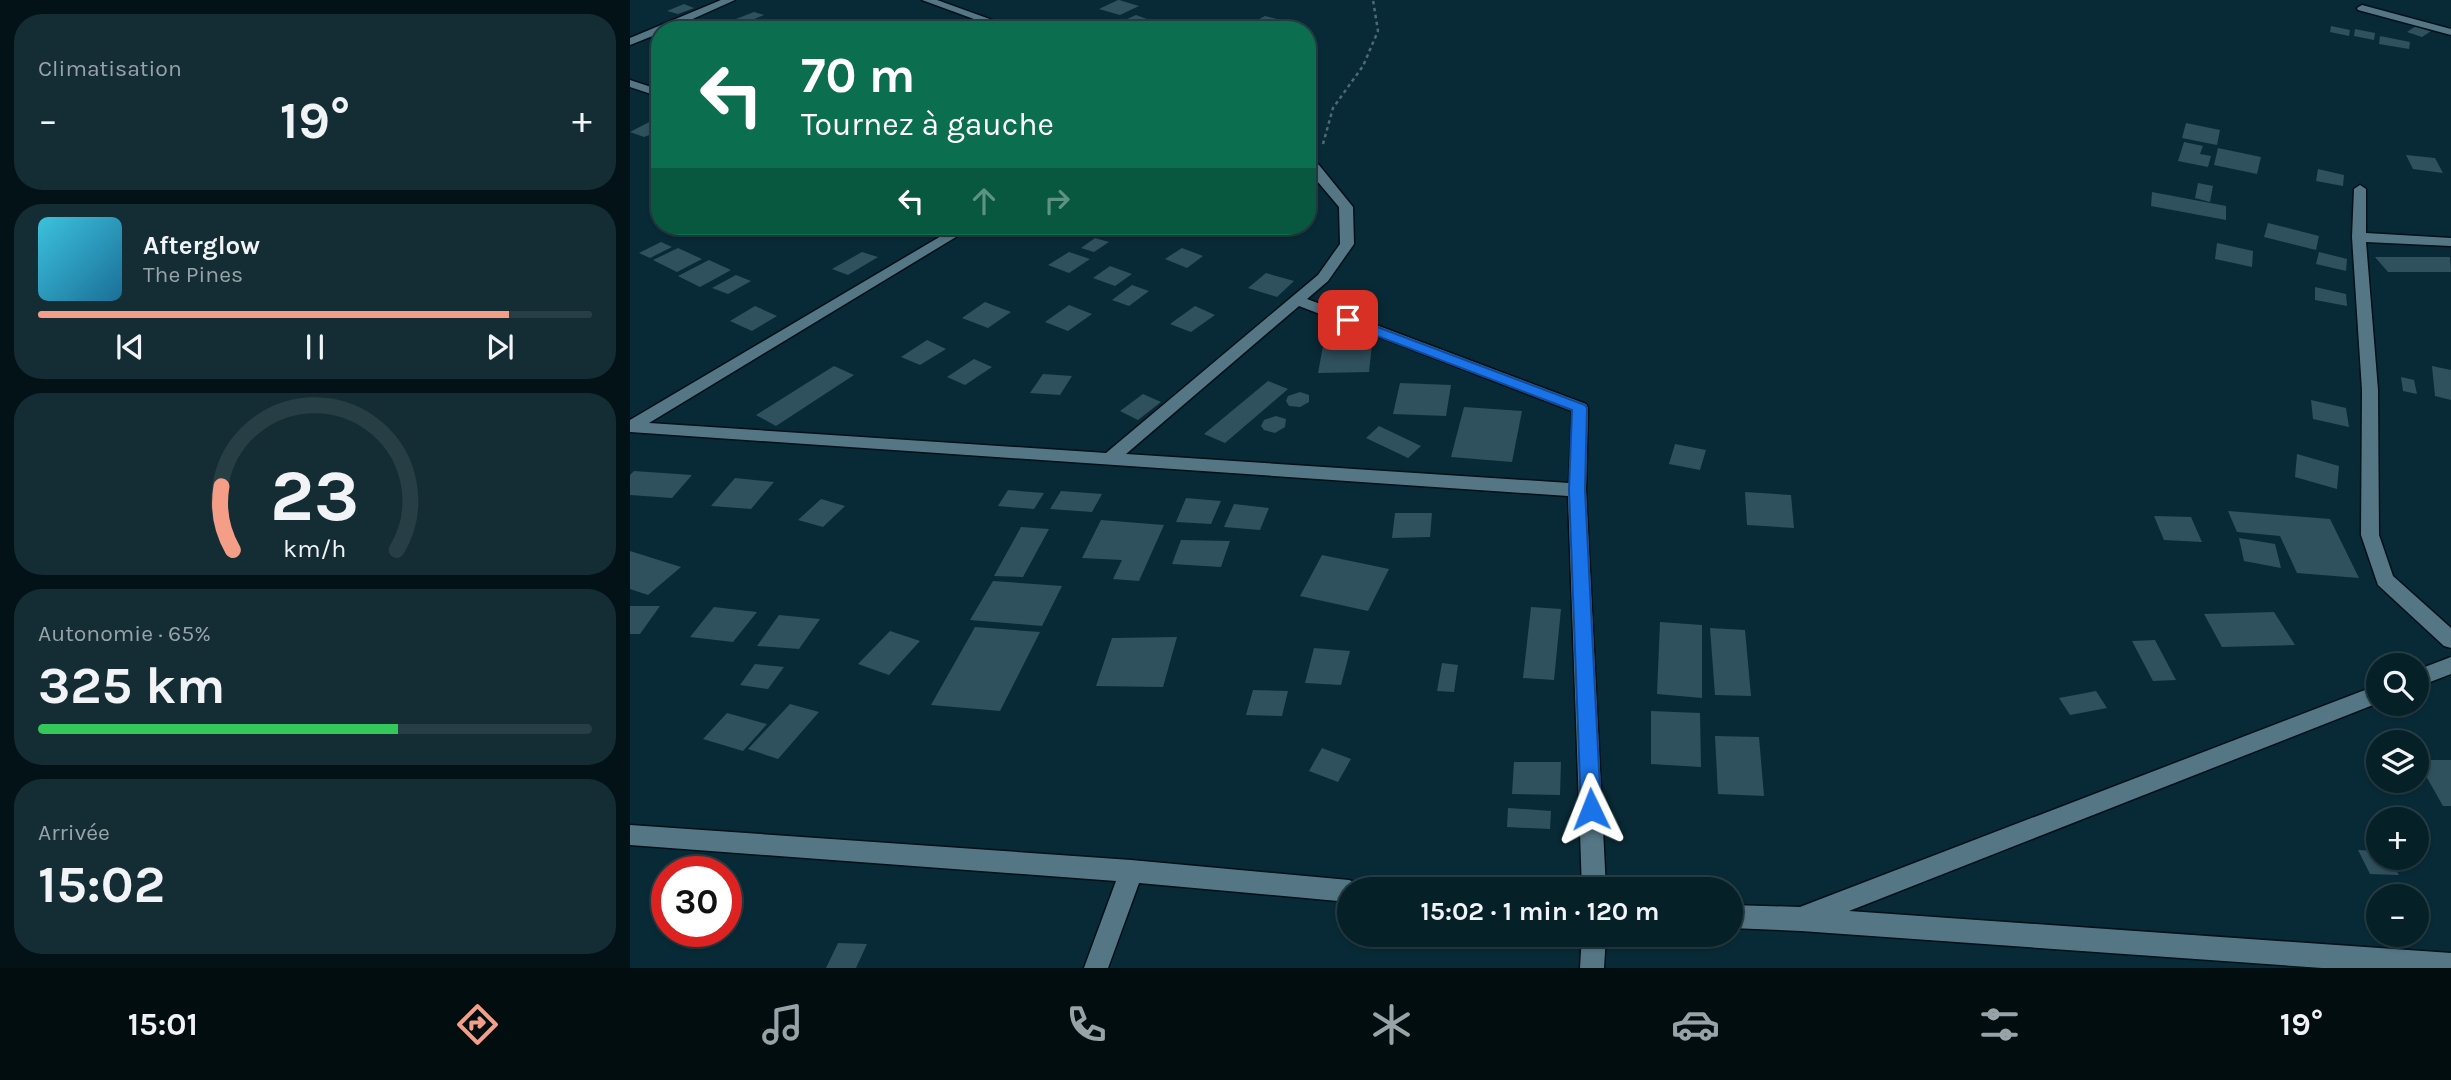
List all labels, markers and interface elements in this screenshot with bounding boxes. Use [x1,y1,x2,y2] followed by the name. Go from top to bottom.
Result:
[801,47,915,104] text: 70 m
[686,49,777,140] icon: left
[38,55,182,82] text: Climatisation
[280,90,350,151] text: 19°
[38,98,58,143] text: −
[572,98,592,143] text: +
[801,106,1054,143] text: Tournez à gauche
[892,182,930,220] icon: left
[965,182,1003,220] icon: ahead
[1038,182,1076,220] icon: right
[143,230,260,261] text: Afterglow
[143,261,243,288] text: The Pines
[1318,290,1378,350] pin
[1329,301,1367,339] icon: arrive
[111,328,149,366] icon: previous
[296,328,334,366] icon: pause
[481,328,519,366] icon: next
[270,453,360,538] text: 23
[283,534,347,563] text: km/h
[38,620,211,647] text: Autonomie · 65%
[2366,653,2429,947] map controls
[2366,653,2429,716] button: search
[38,655,225,716] text: 325 km
[2366,730,2429,793] button: layers
[1554,772,1628,846] position arrow
[2366,807,2429,870] button: +
[38,819,110,846] text: Arrivée
[38,854,165,915] text: 15:02
[651,856,742,947] speed limit sign: 30
[2366,884,2429,947] button: −
[1420,896,1660,927] text: 15:02 · 1 min · 120 m
[453,1000,502,1049] icon: directions
[758,1000,807,1049] icon: music
[1062,1000,1111,1049] icon: phone
[1367,1000,1416,1049] icon: climate
[1671,1000,1720,1049] icon: car
[1975,1000,2024,1049] icon: filters
[128,1006,198,1043] text: 15:01
[2280,1006,2323,1043] text: 19°

